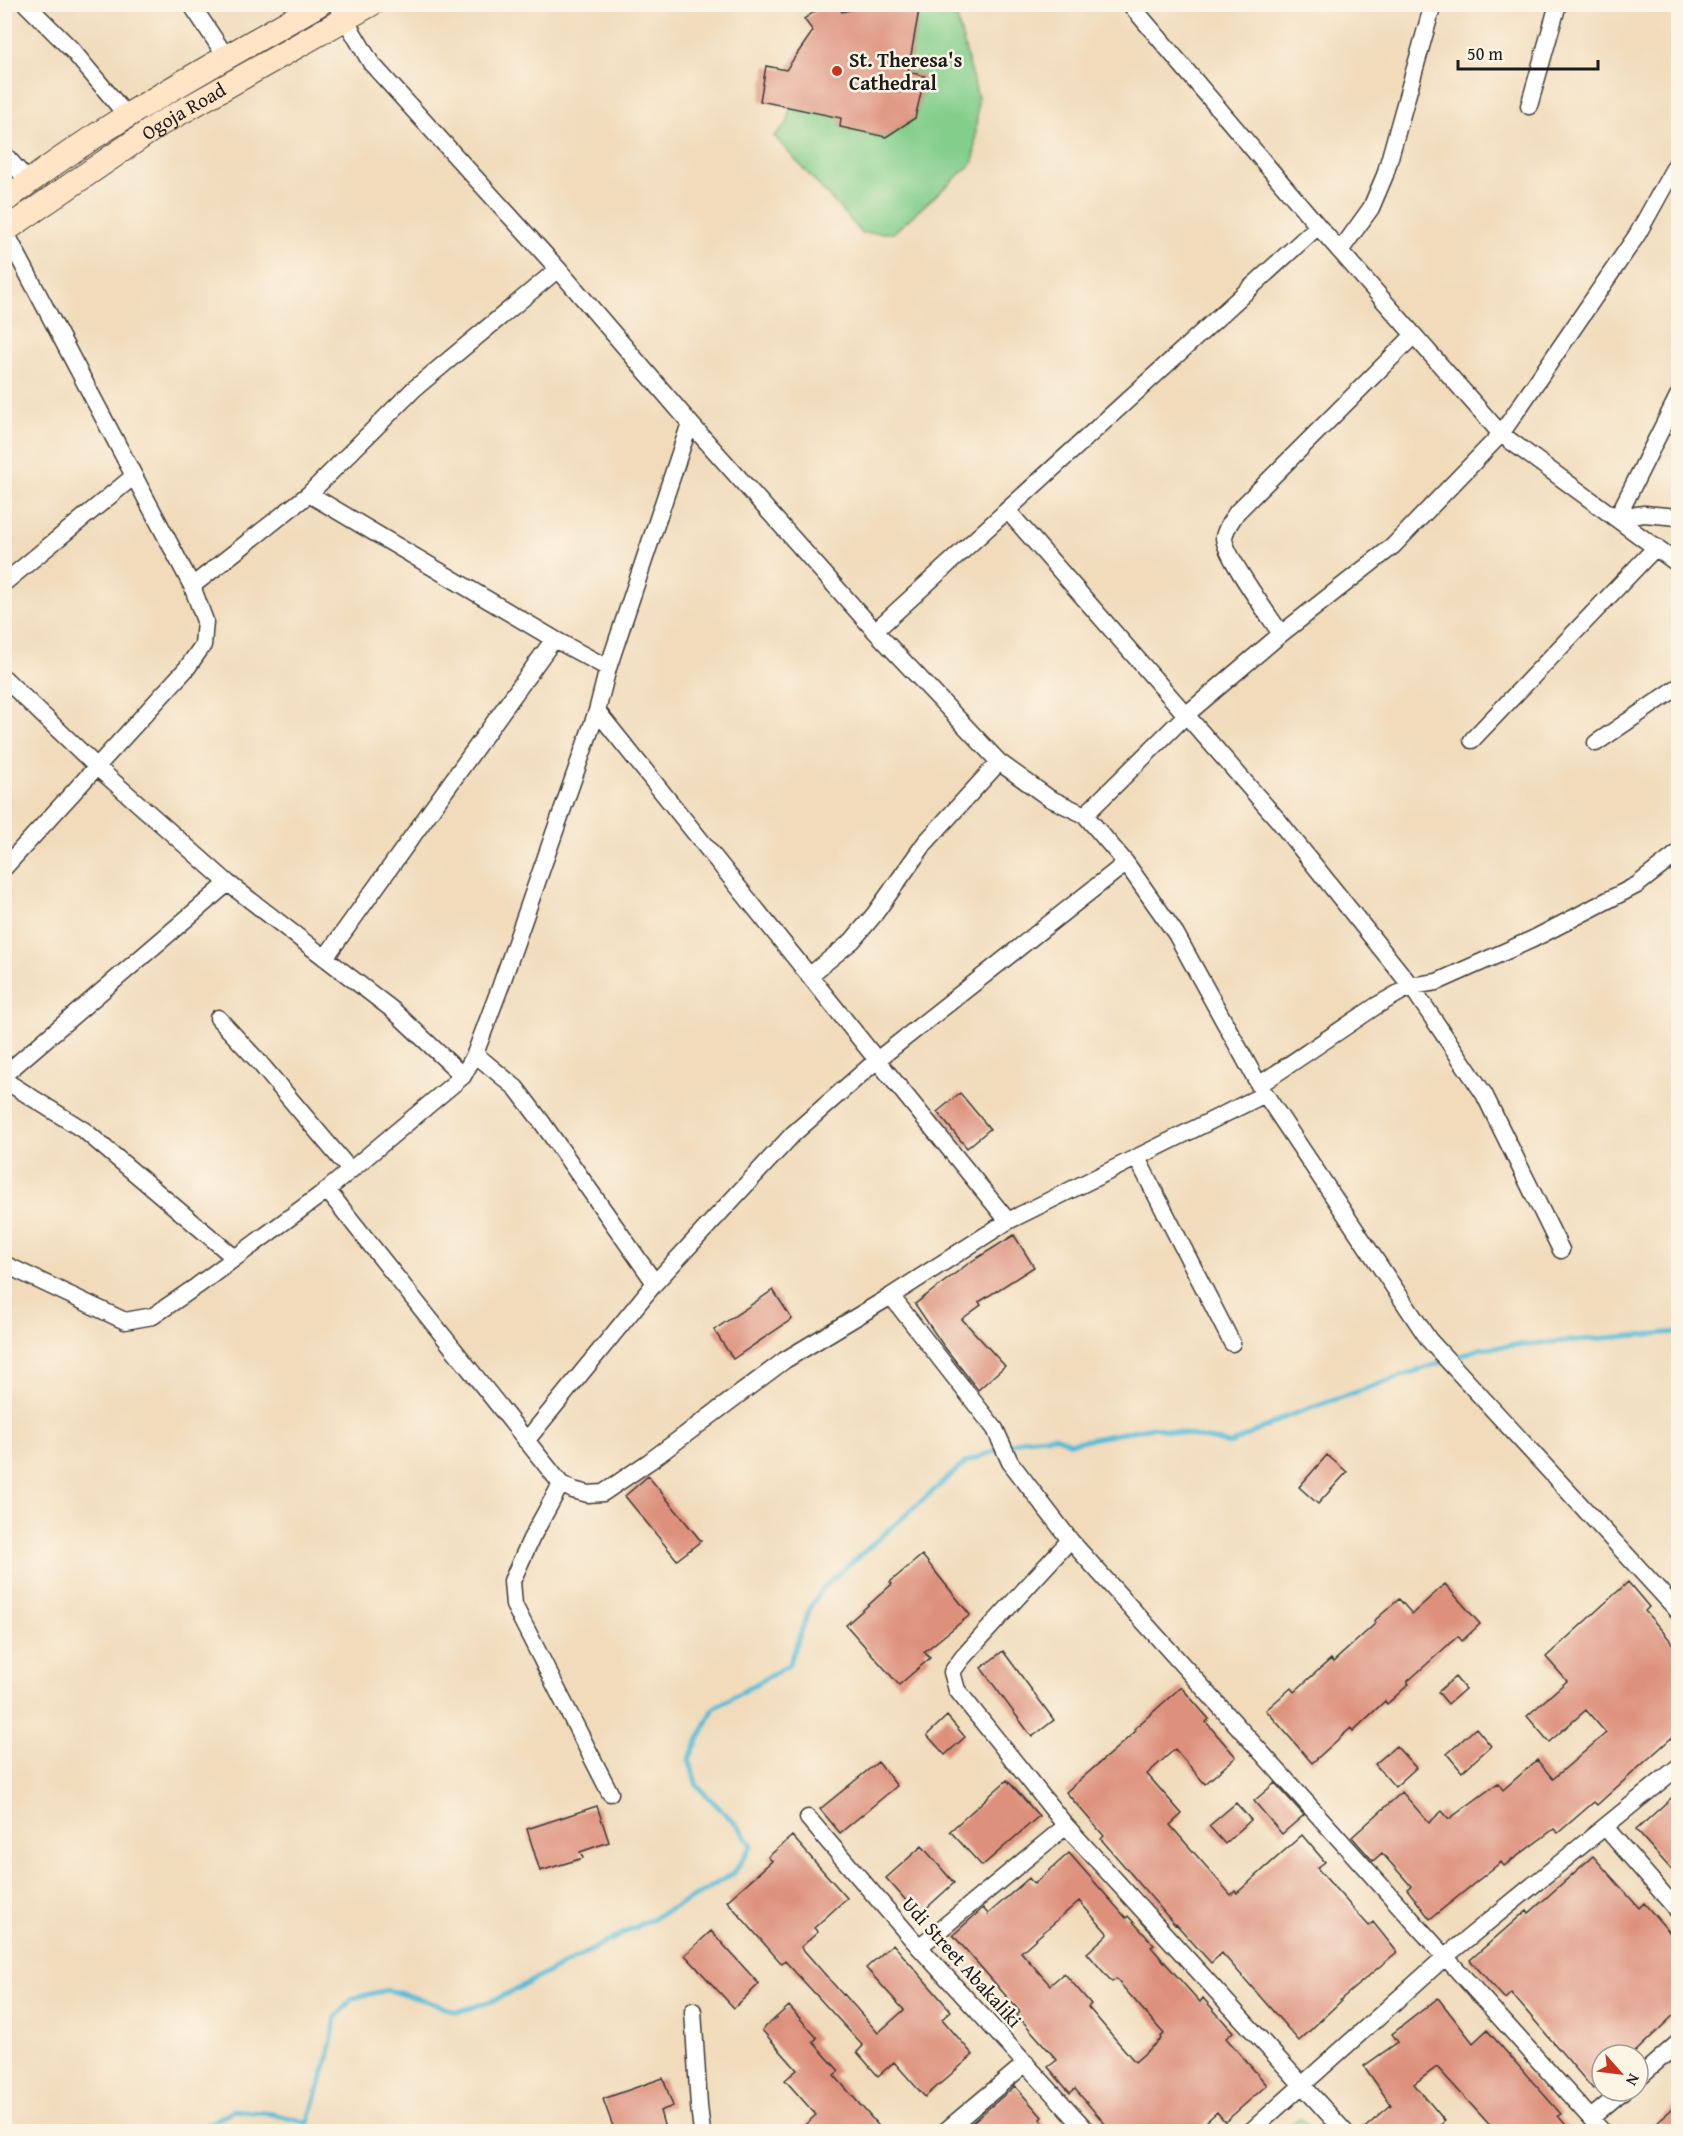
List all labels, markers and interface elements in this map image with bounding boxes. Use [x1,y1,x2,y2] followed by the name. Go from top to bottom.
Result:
[1458,33,1598,71] scale bar
[1467,40,1503,67] text: 50 m
[849,45,962,97] place label: St. Theresa's Cathedral
[830,64,844,78] marker: St. Theresa's Cathedral
[135,74,231,147] street label: Ogoja Road
[896,1890,1029,2034] street label: Udi Street Abakaliki
[1590,2043,1650,2103] north arrow
[1620,2070,1646,2091] text: N

